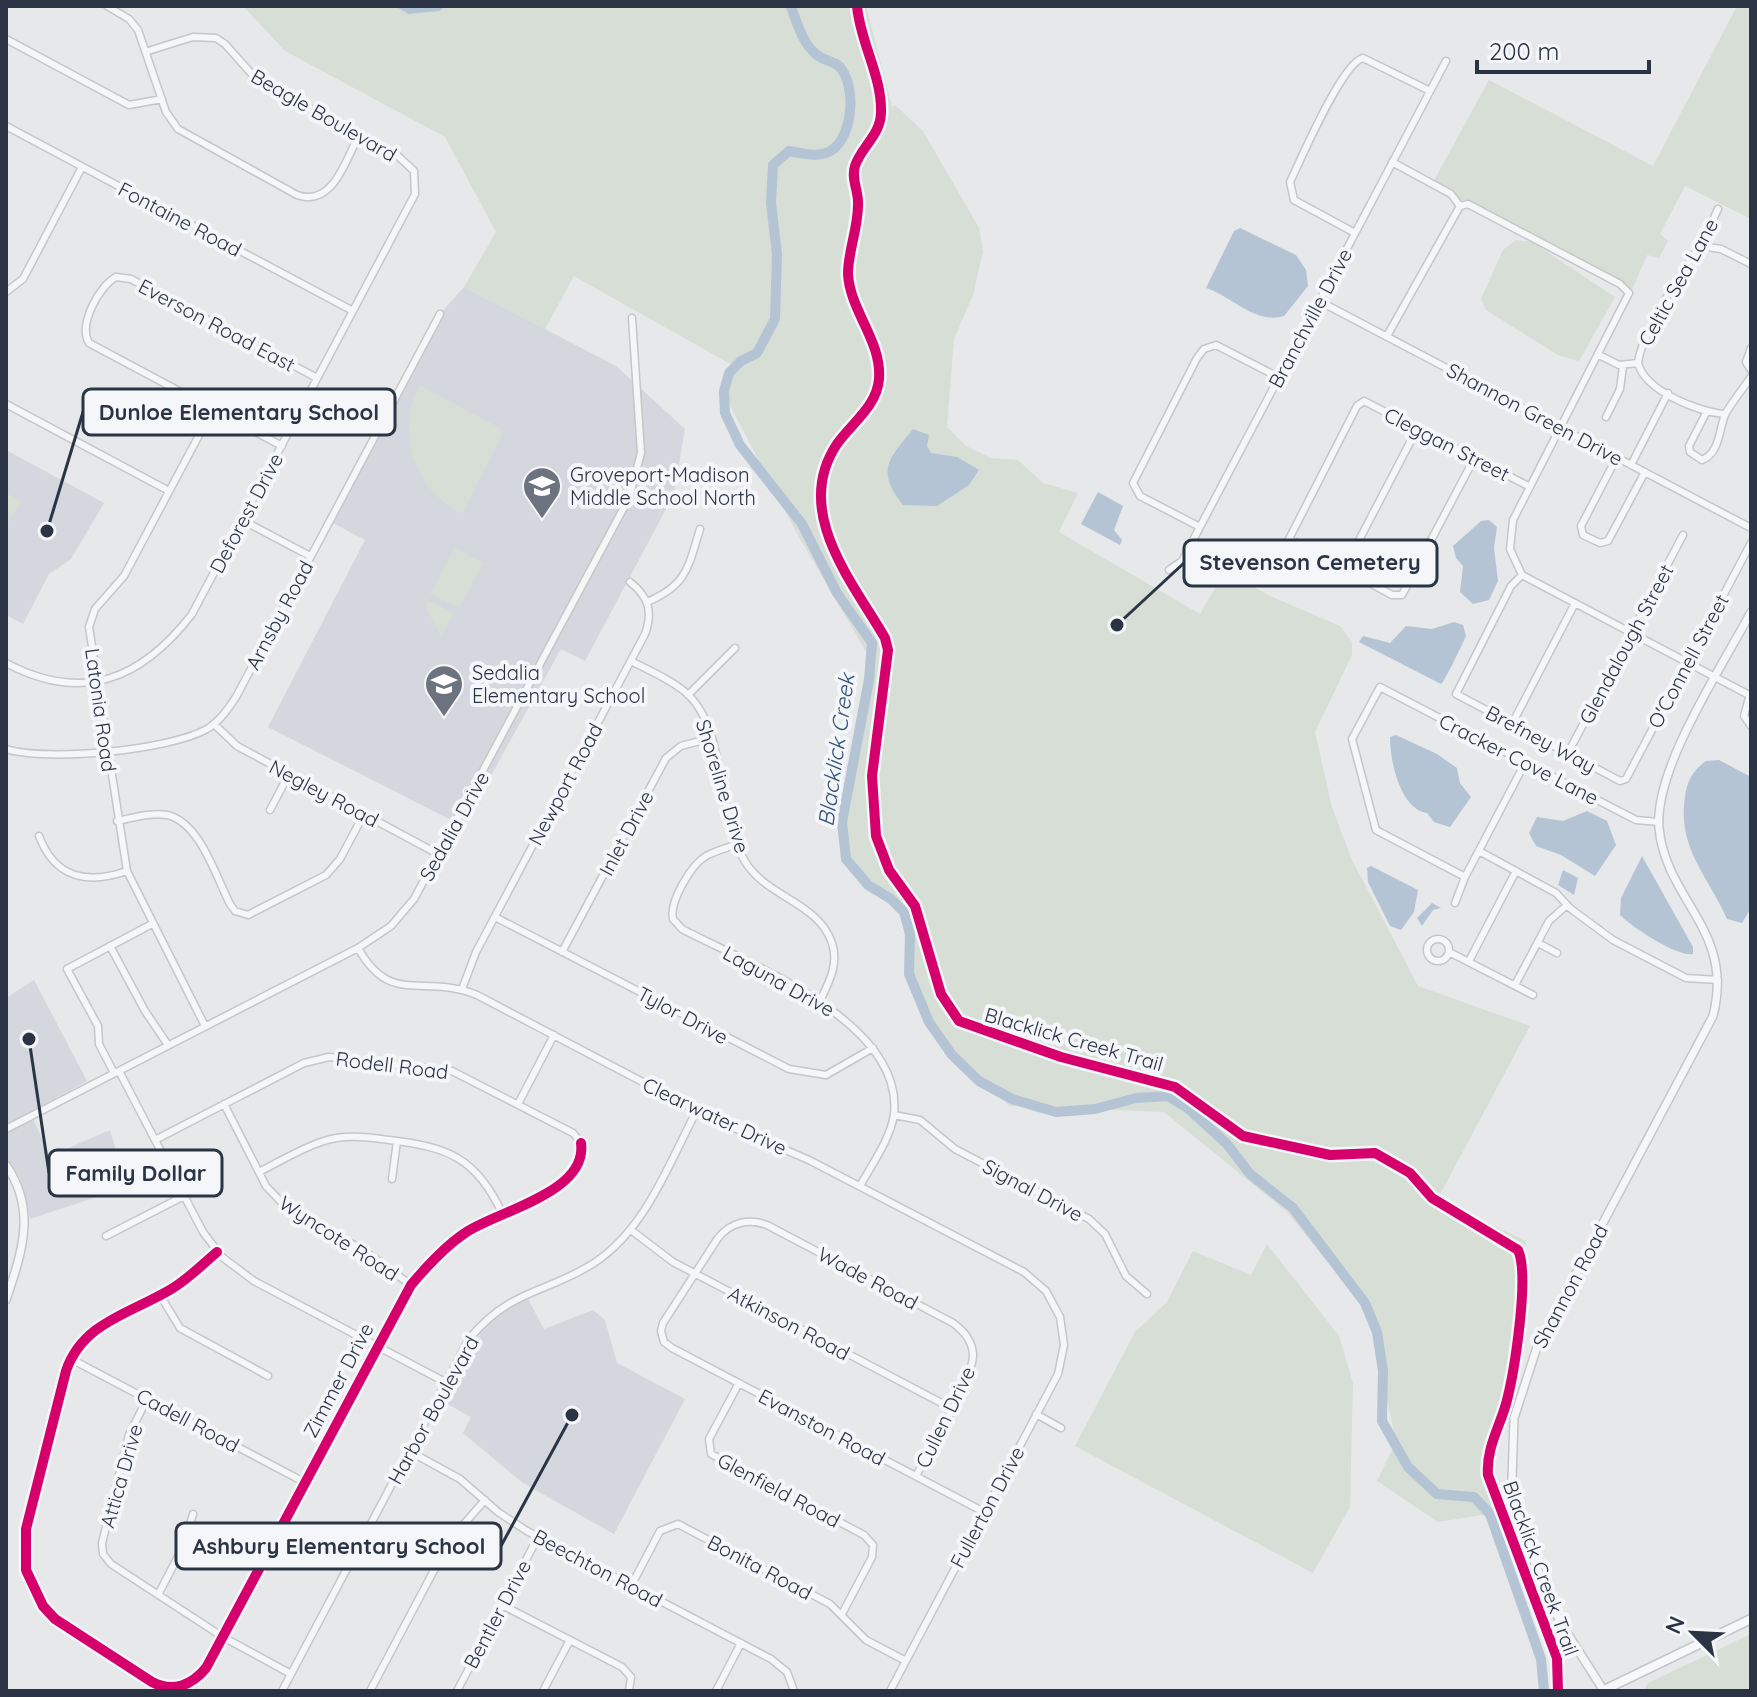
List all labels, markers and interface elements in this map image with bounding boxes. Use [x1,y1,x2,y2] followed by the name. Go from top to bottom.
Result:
[1477,24,1649,74] scale bar
[1489,36,1559,66] text: 200 m
[247,63,401,167] street label: Beagle Boulevard
[114,176,246,262] street label: Fontaine Road
[1633,214,1723,350] street label: Celtic Sea Lane
[1263,244,1357,392] street label: Branchville Drive
[134,273,300,377] street label: Everson Road East
[1443,357,1627,471] street label: Shannon Green Drive
[83,389,395,435] callout: Dunloe Elementary School
[99,398,379,426] text: Dunloe Elementary School
[1380,402,1514,486] street label: Cleggan Street
[204,449,288,577] street label: Deforest Drive
[570,462,756,510] place label: Groveport-Madison Middle School North
[521,465,563,520] school or university icon: Groveport-Madison Middle School North
[1184,540,1437,586] callout: Stevenson Cemetery
[1199,548,1421,576] text: Stevenson Cemetery
[240,556,318,674] street label: Arnsby Road
[1573,560,1679,728] street label: Glendalough Street
[1642,590,1734,732] street label: O'Connell Street
[80,647,122,773] street label: Latonia Road
[472,660,645,708] place label: Sedalia Elementary School
[423,663,465,718] school or university icon: Sedalia Elementary School
[811,670,861,828] water label: Blacklick Creek
[1482,700,1600,778] street label: Brefney Way
[1435,708,1603,810] street label: Cracker Cove Lane
[691,716,755,856] street label: Shoreline Drive
[522,719,608,849] street label: Newport Road
[265,754,383,832] street label: Negley Road
[414,767,494,885] street label: Sedalia Drive
[593,786,659,880] street label: Inlet Drive
[719,940,839,1022] street label: Laguna Drive
[633,981,733,1049] street label: Tylor Drive
[982,1002,1166,1076] street label: Blacklick Creek Trail
[334,1046,450,1084] street label: Rodell Road
[639,1072,791,1160] street label: Clearwater Drive
[49,1150,222,1196] callout: Family Dollar
[979,1153,1087,1227] street label: Signal Drive
[66,1159,207,1187] text: Family Dollar
[274,1190,404,1286] street label: Wyncote Road
[1527,1220,1613,1352] street label: Shannon Road
[814,1241,922,1315] street label: Wade Road
[724,1280,854,1366] street label: Atkinson Road
[297,1318,379,1442] street label: Zimmer Drive
[382,1331,484,1489] street label: Harbor Boulevard
[910,1362,980,1472] street label: Cullen Drive
[132,1382,244,1458] street label: Cadell Road
[754,1383,890,1471] street label: Evanston Road
[94,1421,148,1531] street label: Attica Drive
[944,1442,1030,1572] street label: Fullerton Drive
[713,1447,845,1533] street label: Glenfield Road
[1498,1477,1584,1659] street label: Blacklick Creek Trail
[176,1523,501,1569] callout: Ashbury Elementary School
[529,1523,667,1613] street label: Beechton Road
[703,1529,817,1605] street label: Bonita Road
[193,1532,485,1560] text: Ashbury Elementary School
[458,1555,536,1673] street label: Bentler Drive
[1653,1593,1733,1673] north arrow
[1659,1612,1691,1638] text: N

